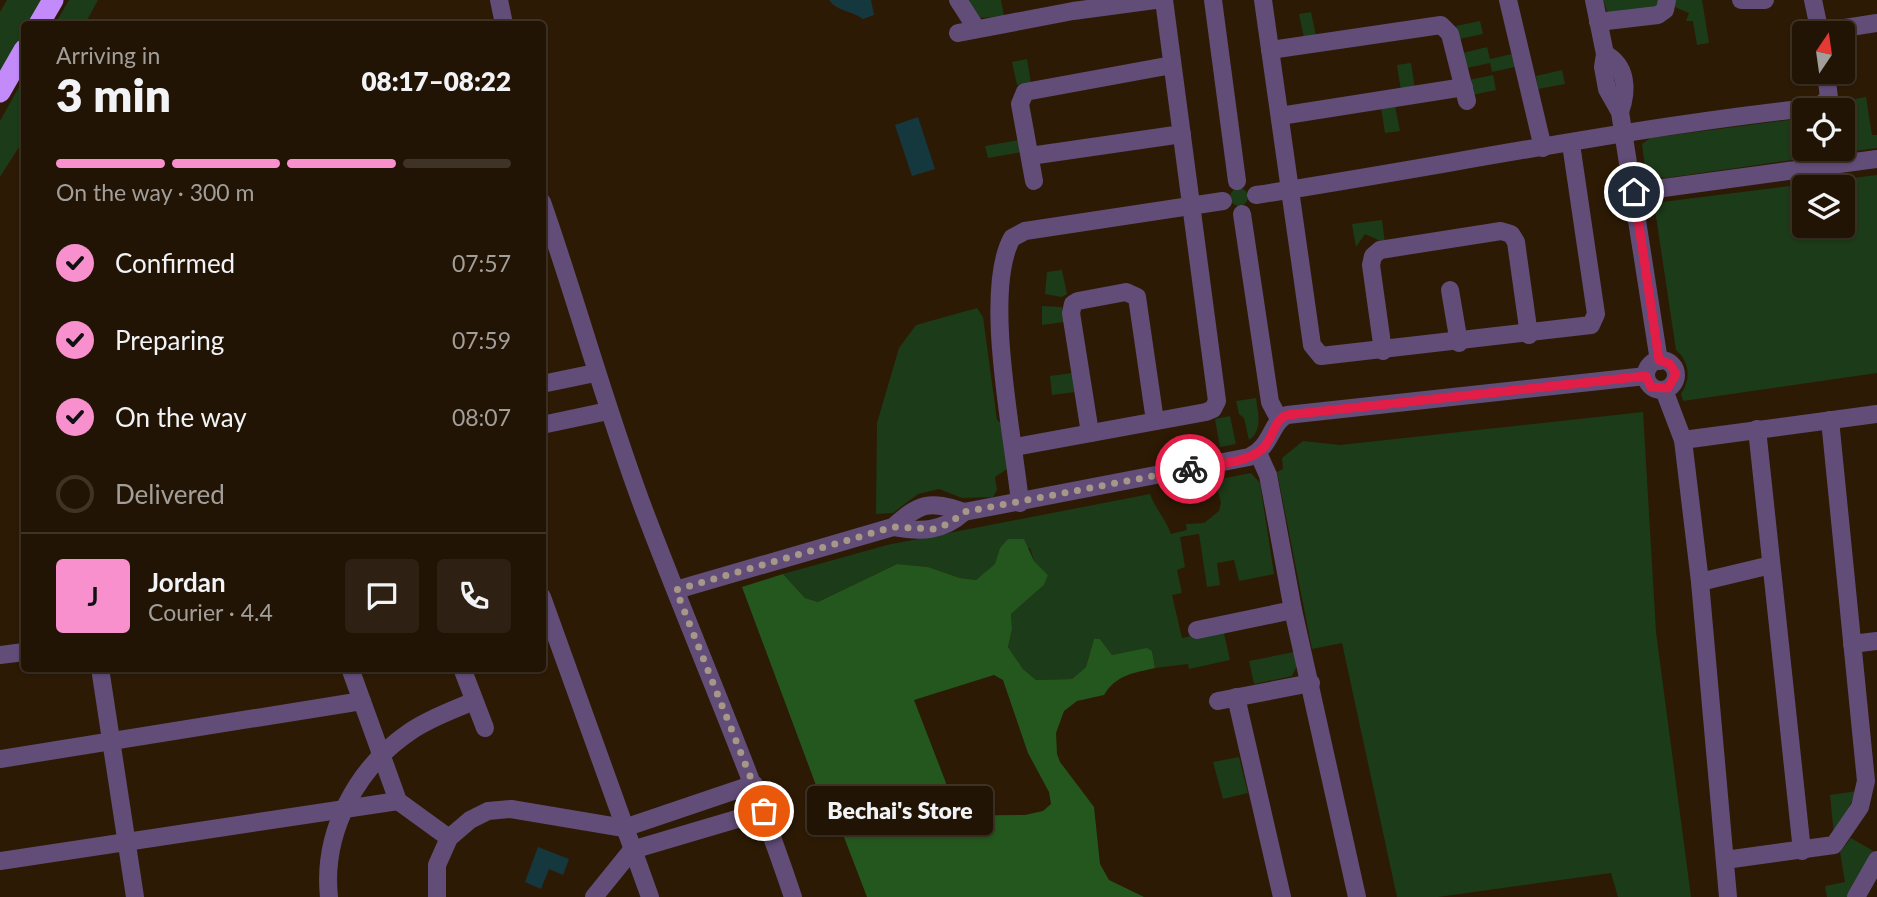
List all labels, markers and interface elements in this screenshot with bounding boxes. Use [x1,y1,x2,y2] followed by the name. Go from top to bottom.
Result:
[1792,21,1855,84] north arrow
[1792,21,1855,238] map controls
[56,41,160,69] text: Arriving in
[361,65,511,97] text: 08:17–08:22
[56,67,171,122] text: 3 min
[1792,98,1855,161] button: locate
[1604,162,1664,222] pin
[1615,173,1653,211] icon: home
[1792,175,1855,238] button: layers
[56,178,255,206] text: On the way · 300 m
[56,244,94,282] icon: check
[115,247,235,279] text: Confirmed
[452,249,511,277] text: 07:57
[56,321,94,359] icon: check
[115,324,224,356] text: Preparing
[452,326,511,354] text: 07:59
[56,398,94,436] icon: check
[115,401,247,433] text: On the way
[452,403,511,431] text: 08:07
[1155,434,1225,504] courier
[1171,450,1209,488] icon: bike
[115,478,225,510] text: Delivered
[345,559,419,633] button: chat
[437,559,511,633] button: phone
[148,566,226,598] text: Jordan
[87,580,99,612] text: J
[148,598,273,626] text: Courier · 4.4
[734,781,794,841] pin
[806,786,992,836] callout: Bechai's Store
[745,792,783,830] icon: bag
[827,796,973,824] text: Bechai's Store

